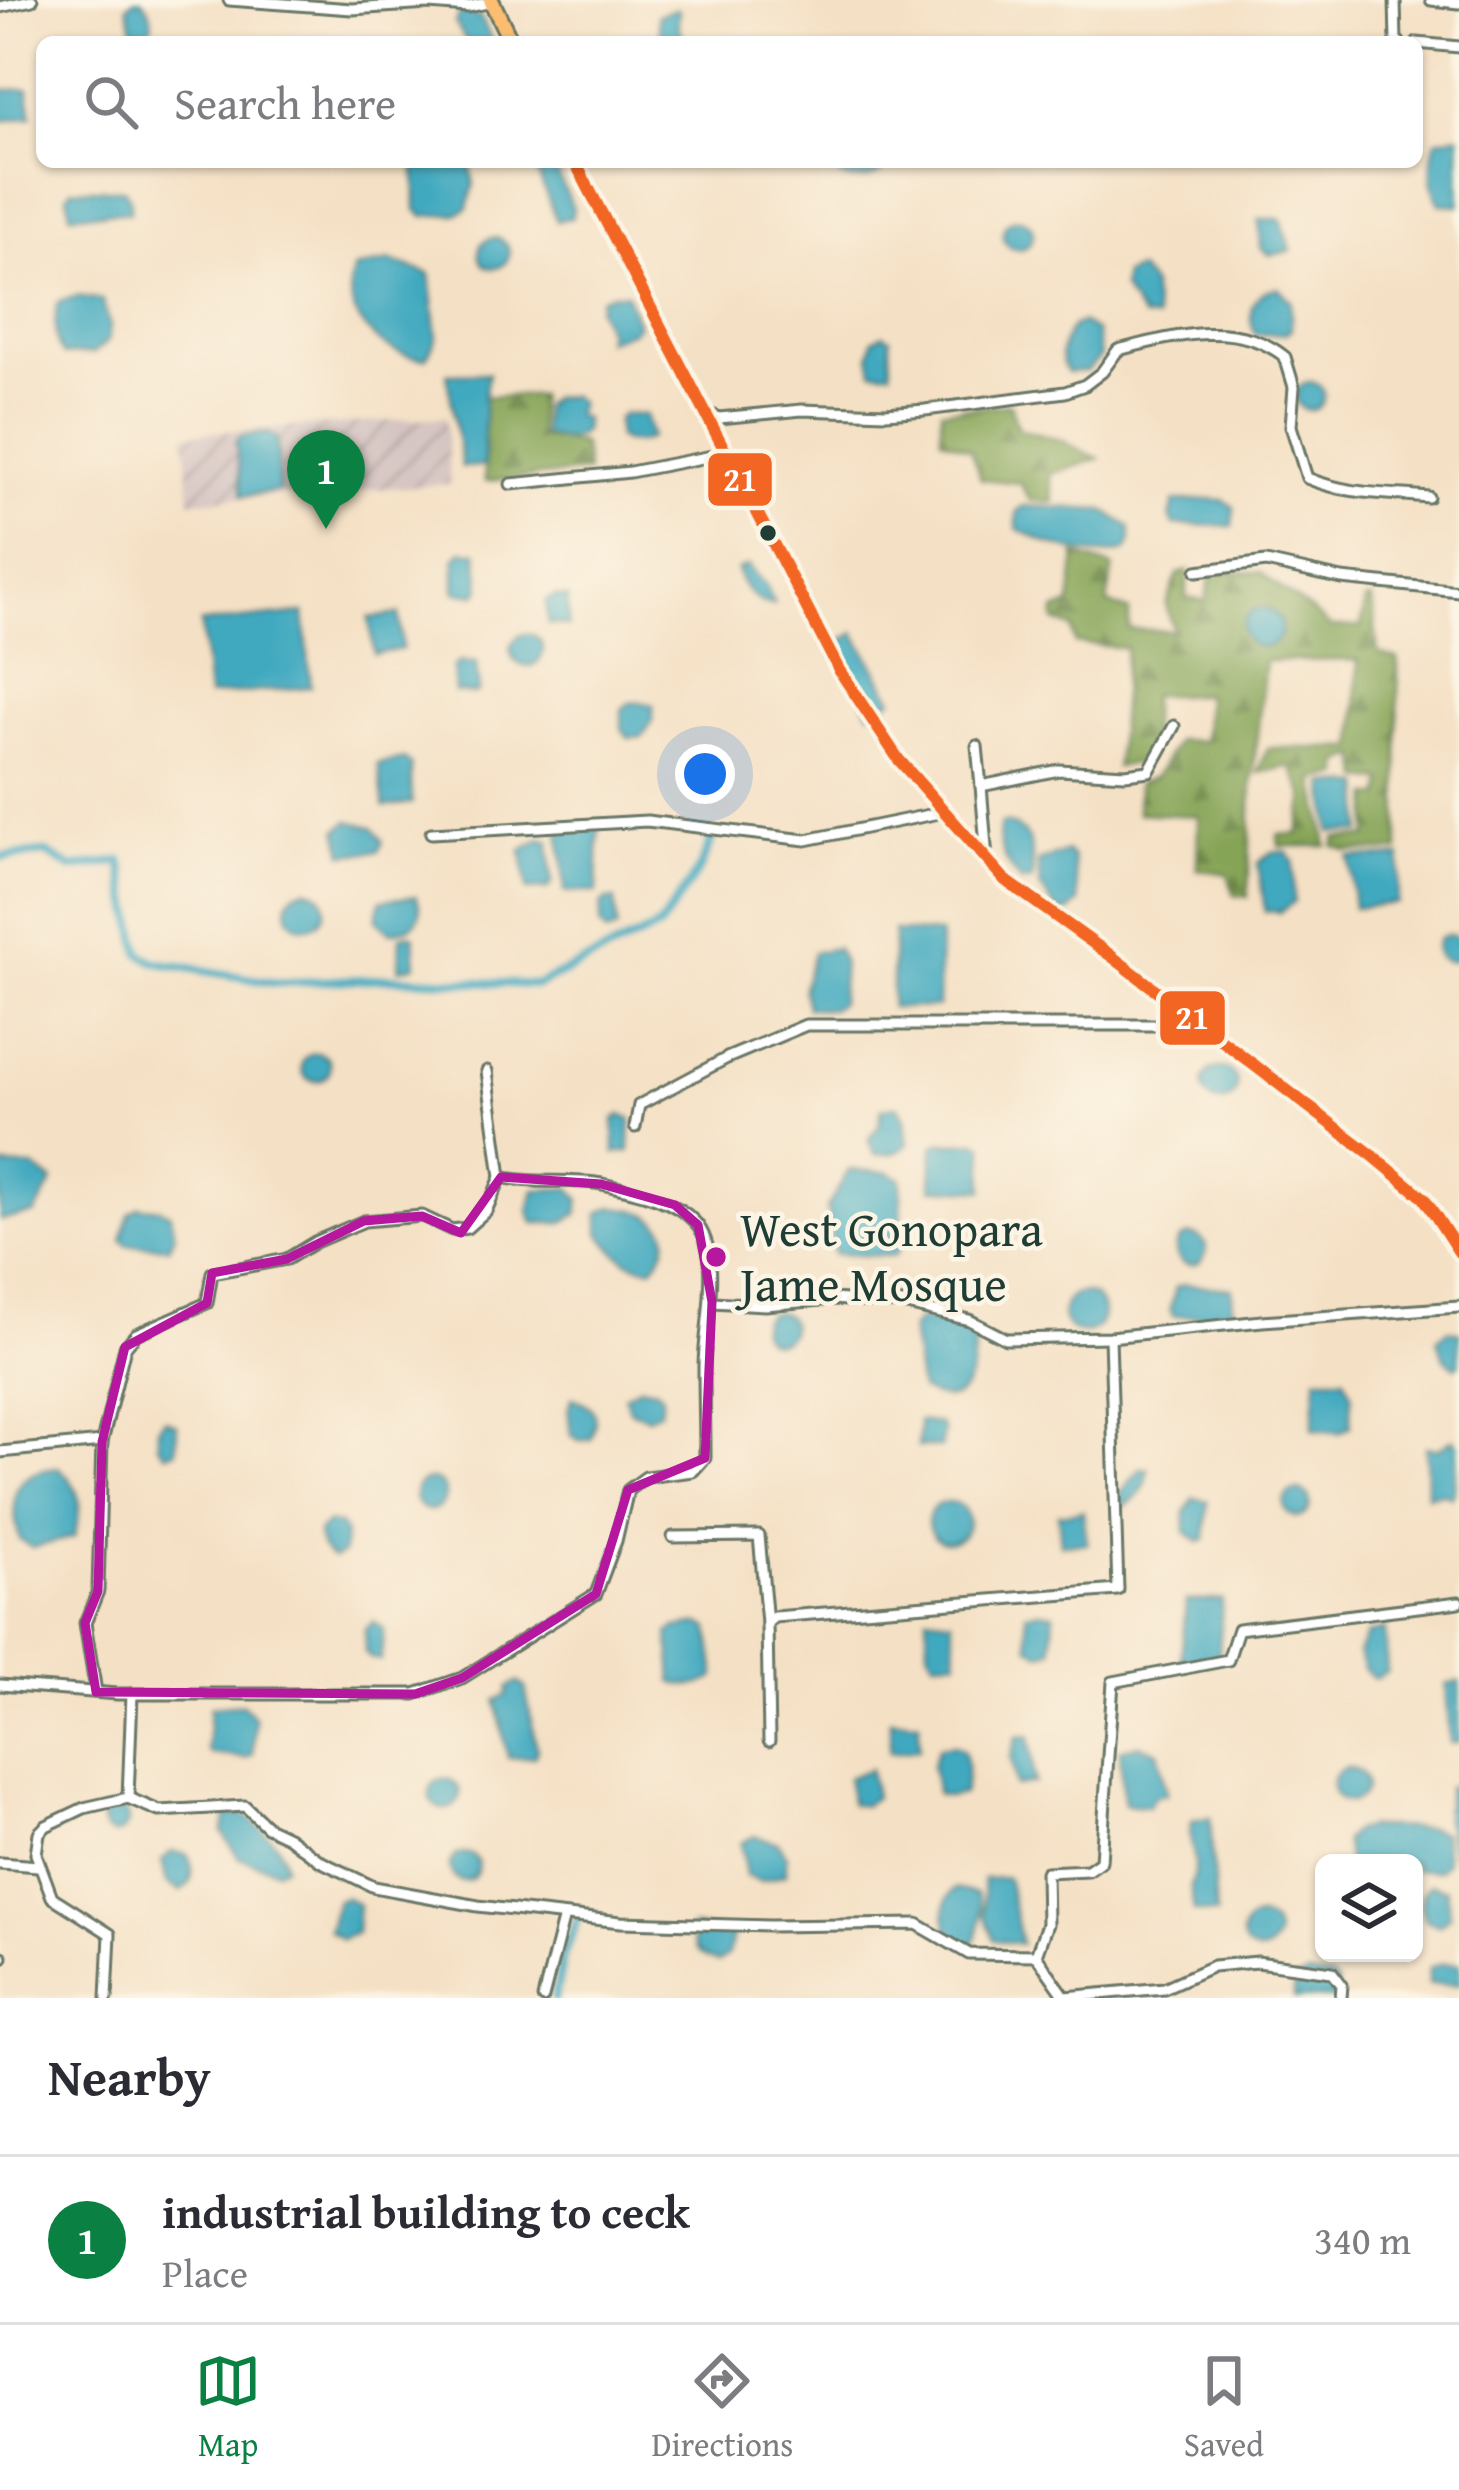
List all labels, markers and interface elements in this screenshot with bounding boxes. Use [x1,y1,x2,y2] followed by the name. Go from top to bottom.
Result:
[36,36,1423,168] search box
[78,69,144,135] icon: search
[174,70,396,135] text: Search here
[287,430,365,529] pin: 1
[706,451,774,508] line badge: 21
[723,455,757,503] text: 21
[757,522,779,544] unlabelled marker
[675,744,735,804] your location
[1158,989,1227,1047] line badge: 21
[1175,993,1209,1041] text: 21
[734,1193,1043,1319] place label: West Gonopara Jame Mosque
[703,1244,729,1270] marker: West Gonopara Jame Mosque
[1315,1854,1423,1962] map controls
[1315,1854,1423,1962] button: layers
[48,2039,211,2114] text: Nearby
[162,2179,690,2244] text: industrial building to ceck
[77,2211,97,2268] text: 1
[1314,2211,1411,2268] text: 340 m
[162,2244,248,2301] text: Place
[195,2348,261,2468] tab: Map
[652,2348,793,2468] tab: Directions
[1184,2348,1264,2468] tab: Saved

